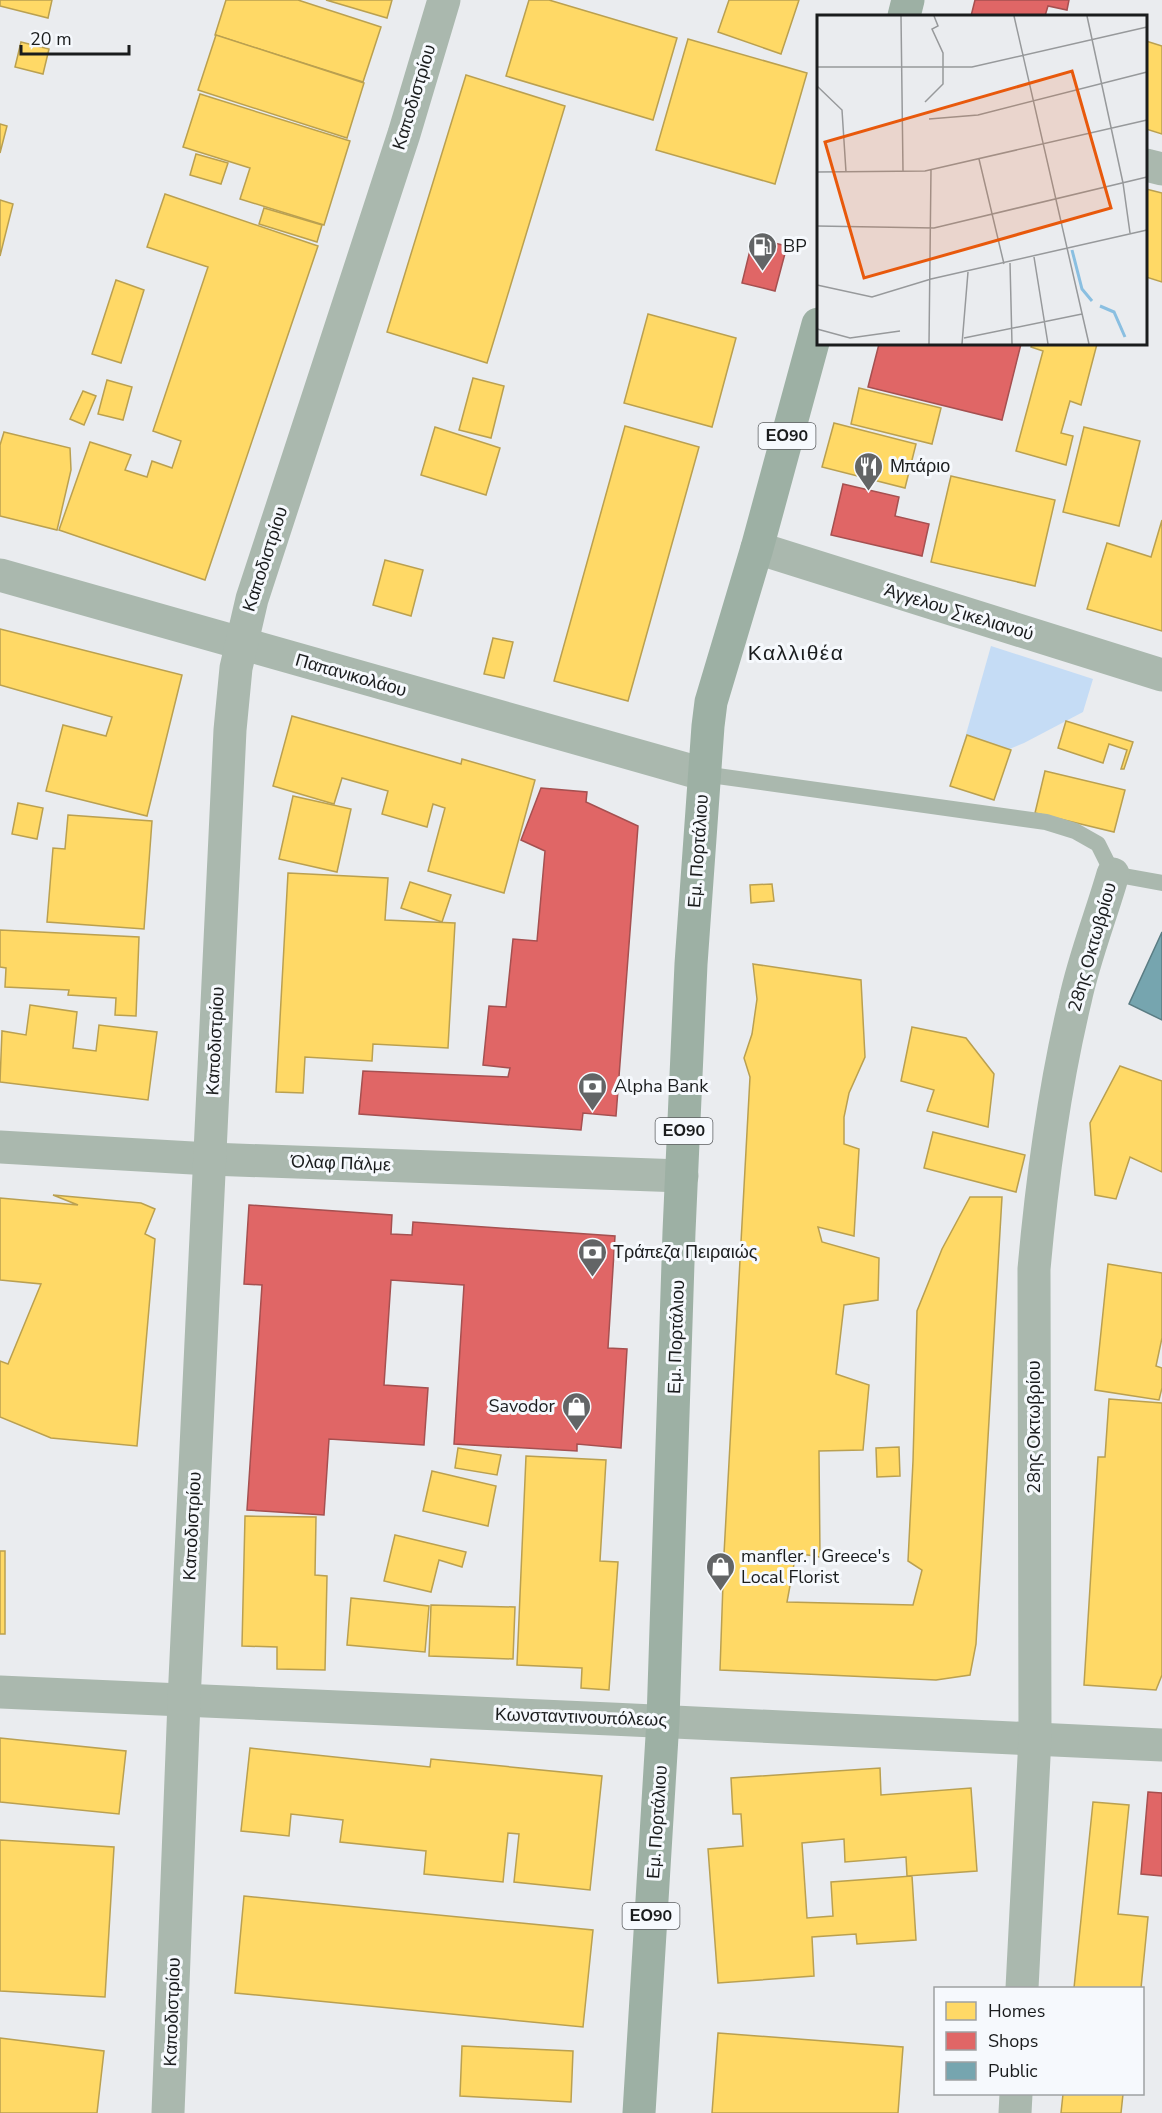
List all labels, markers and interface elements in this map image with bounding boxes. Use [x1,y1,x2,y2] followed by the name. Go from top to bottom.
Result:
[817,15,1147,345] inset map
[21,18,129,56] scale bar
[30,27,72,51] text: 20 m
[387,41,441,153] street label: Καποδιστρίου
[746,230,778,272] fuel station icon: BP
[783,234,807,258] place label: BP
[758,423,816,449] road number: ΕΟ90
[853,450,885,492] restaurant icon: Μπάριο
[890,454,950,478] place label: Μπάριο
[237,503,293,615] street label: Καποδιστρίου
[881,578,1037,646] street label: Άγγελου Σικελιανού
[748,639,844,667] district label: Καλλιθέα
[293,648,409,702] street label: Παπανικολάου
[682,793,714,909] street label: Εμ. Πορτάλιου
[1062,880,1122,1014] street label: 28ης Οκτωβρίου
[200,986,230,1096] street label: Καποδιστρίου
[577,1070,609,1112] bank icon: Alpha Bank
[614,1074,709,1098] place label: Alpha Bank
[656,1118,712,1144] road number: ΕΟ90
[290,1149,391,1177] street label: Όλαφ Πάλμε
[576,1236,608,1278] bank icon: Τράπεζα Πειραιώς
[613,1240,758,1264] place label: Τράπεζα Πειραιώς
[662,1280,690,1394] street label: Εμ. Πορτάλιου
[1022,1360,1046,1494] street label: 28ης Οκτωβρίου
[560,1390,592,1432] shop icon: Savodor
[488,1394,556,1418] place label: Savodor
[177,1471,207,1581] street label: Καποδιστρίου
[741,1544,890,1589] place label: manfler. | Greece's Local Florist
[704,1550,736,1592] shop icon: manfler. | Greece's Local Florist
[495,1702,668,1732] street label: Κωνσταντινουπόλεως
[641,1764,673,1880] street label: Εμ. Πορτάλιου
[622,1903,680,1929] road number: ΕΟ90
[158,1957,186,2067] street label: Καποδιστρίου
[934,1987,1144,2095] legend
[988,1999,1045,2023] text: Homes
[988,2029,1038,2053] text: Shops
[988,2059,1038,2083] text: Public

